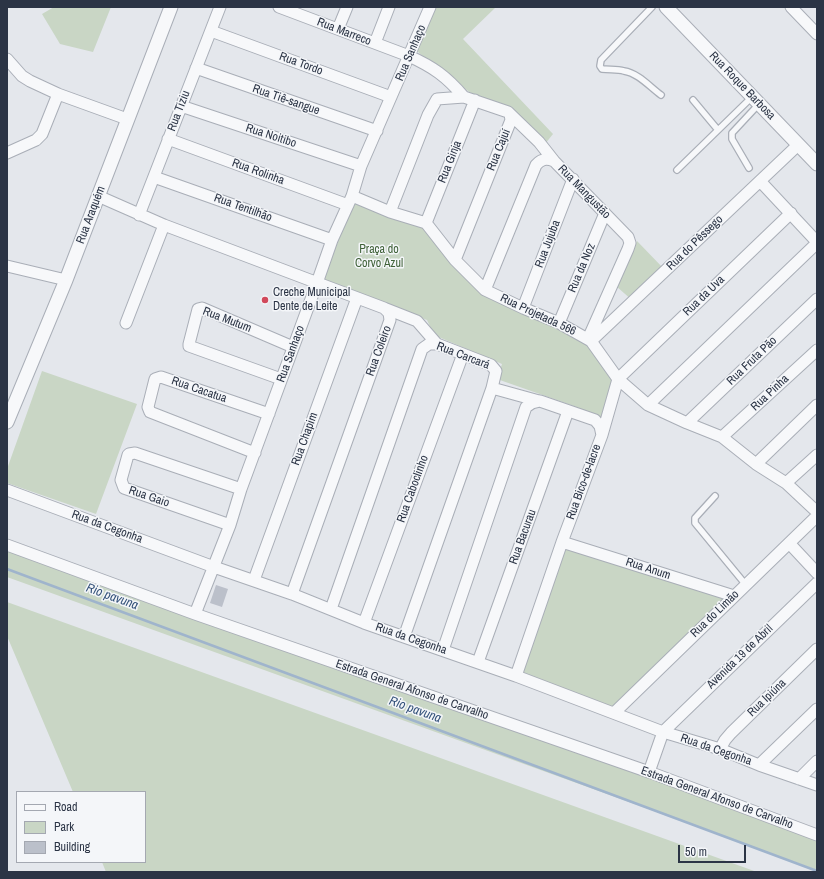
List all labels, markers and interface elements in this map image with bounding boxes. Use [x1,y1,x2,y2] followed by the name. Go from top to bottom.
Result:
[315,15,373,49] street label: Rua Marreco
[393,23,429,83] street label: Rua Sanhaço
[277,49,325,79] street label: Rua Tordo
[706,49,778,123] street label: Rua Roque Barbosa
[250,82,322,118] street label: Rua Tiê-sangue
[165,89,193,133] street label: Rua Tiziu
[244,121,298,151] street label: Rua Noitibo
[484,127,514,173] street label: Rua Cajuí
[435,139,465,185] street label: Rua Ginja
[230,156,286,188] street label: Rua Rolinha
[555,162,613,222] street label: Rua Mangustão
[73,184,109,246] street label: Rua Araquém
[212,191,274,225] street label: Rua Tentilhão
[664,213,726,273] street label: Rua do Pêssego
[532,218,564,270] street label: Rua Jujuba
[565,241,599,295] street label: Rua da Noz
[355,243,403,271] park label: Praça do Corvo Azul
[680,273,728,319] street label: Rua da Uva
[273,286,350,314] place label: Creche Municipal Dente de Leite
[498,291,578,339] street label: Rua Projetada 566
[260,295,270,305] marker: Creche Municipal Dente de Leite
[201,304,253,336] street label: Rua Mutum
[274,324,308,384] street label: Rua Sanhaço
[363,324,395,378] street label: Rua Coleiro
[724,334,780,388] street label: Rua Fruta Pão
[434,339,492,373] street label: Rua Carcará
[748,372,792,414] street label: Rua Pinha
[170,374,228,406] street label: Rua Cacatua
[289,411,321,467] street label: Rua Chapim
[564,442,604,522] street label: Rua Bico-de-lacre
[394,453,432,525] street label: Rua Caboclinho
[127,483,171,511] street label: Rua Gaio
[70,508,144,546] street label: Rua da Cegonha
[506,508,540,566] street label: Rua Bacurau
[624,555,672,583] street label: Rua Anum
[84,580,140,614] water label: Rio pavuna
[688,587,742,641] street label: Rua do Limão
[373,620,449,658] street label: Rua da Cegonha
[704,622,776,692] street label: Avenida 19 de Abril
[334,657,490,723] street label: Estrada General Afonso de Carvalho
[745,676,789,720] street label: Rua Ipiúna
[387,693,443,727] water label: Rio pavuna
[678,731,754,769] street label: Rua da Cegonha
[639,764,795,832] street label: Estrada General Afonso de Carvalho
[16,791,146,863] legend
[54,799,78,815] text: Road
[54,819,74,835] text: Park
[680,837,748,863] scale bar
[54,839,90,855] text: Building
[685,844,707,860] text: 50 m

